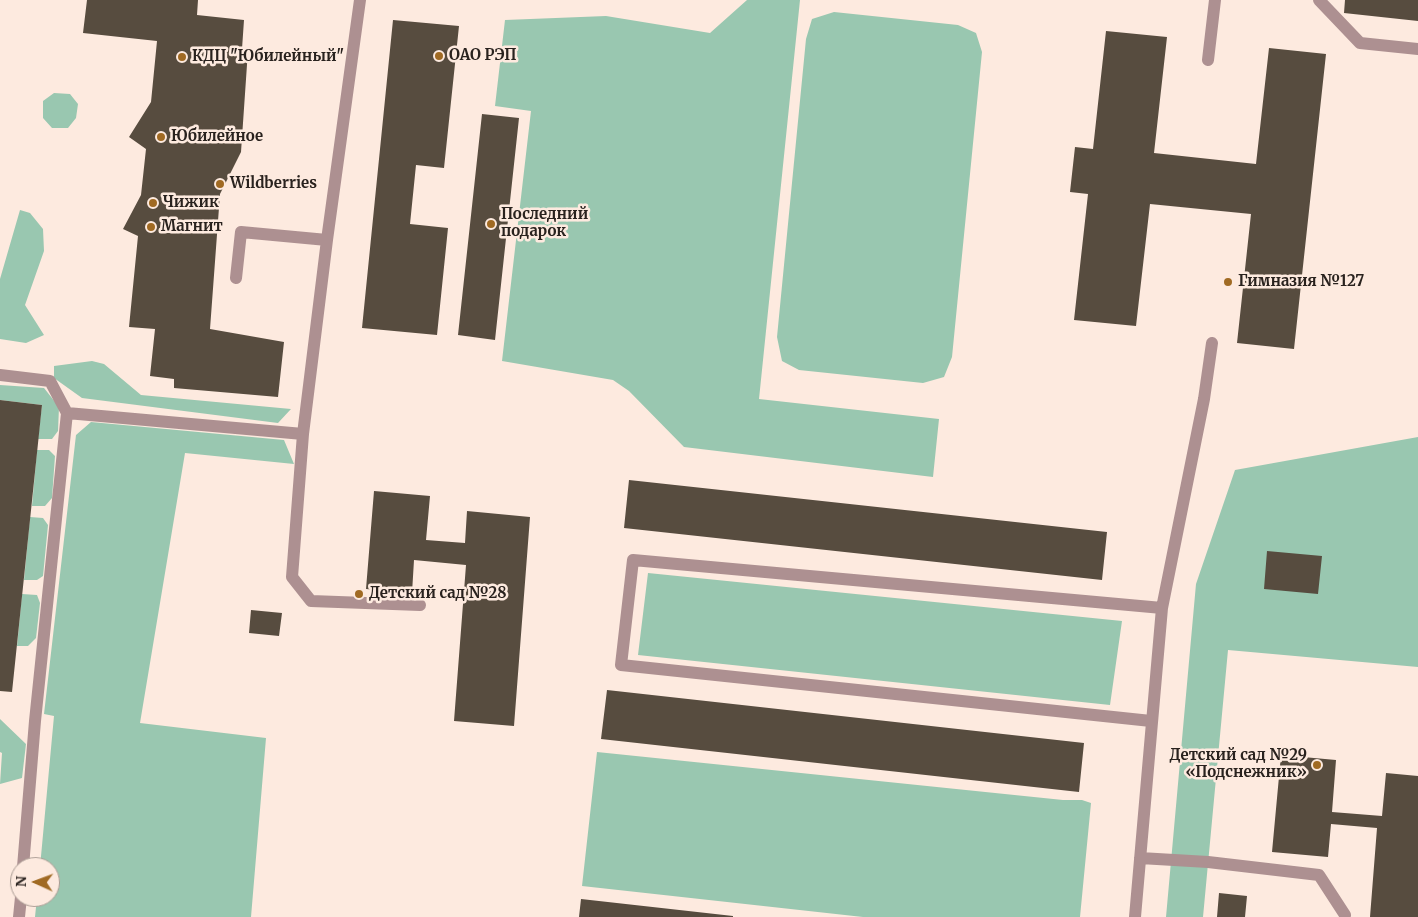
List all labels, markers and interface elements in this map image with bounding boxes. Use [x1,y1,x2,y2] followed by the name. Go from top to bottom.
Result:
[449,47,516,65] place label: ОАО РЭП
[192,48,344,66] place label: КДЦ "Юбилейный"
[433,50,445,62] marker: ОАО РЭП
[176,51,188,63] marker: КДЦ "Юбилейный"
[171,128,263,146] place label: Юбилейное
[155,131,167,143] marker: Юбилейное
[230,175,317,193] place label: Wildberries
[214,178,226,190] marker: Wildberries
[163,194,219,212] place label: Чижик
[147,197,159,209] marker: Чижик
[501,206,588,241] place label: Последний подарок
[161,218,223,236] place label: Магнит
[485,218,497,230] marker: Последний подарок
[145,221,157,233] marker: Магнит
[1238,273,1364,291] place label: Гимназия №127
[1222,276,1234,288] marker: Гимназия №127
[369,585,507,603] place label: Детский сад №28
[353,588,365,600] marker: Детский сад №28
[1170,747,1307,782] place label: Детский сад №29 «Подснежник»
[1311,759,1323,771] marker: Детский сад №29 «Подснежник»
[10,857,60,907] north arrow
[12,876,30,887] text: N

